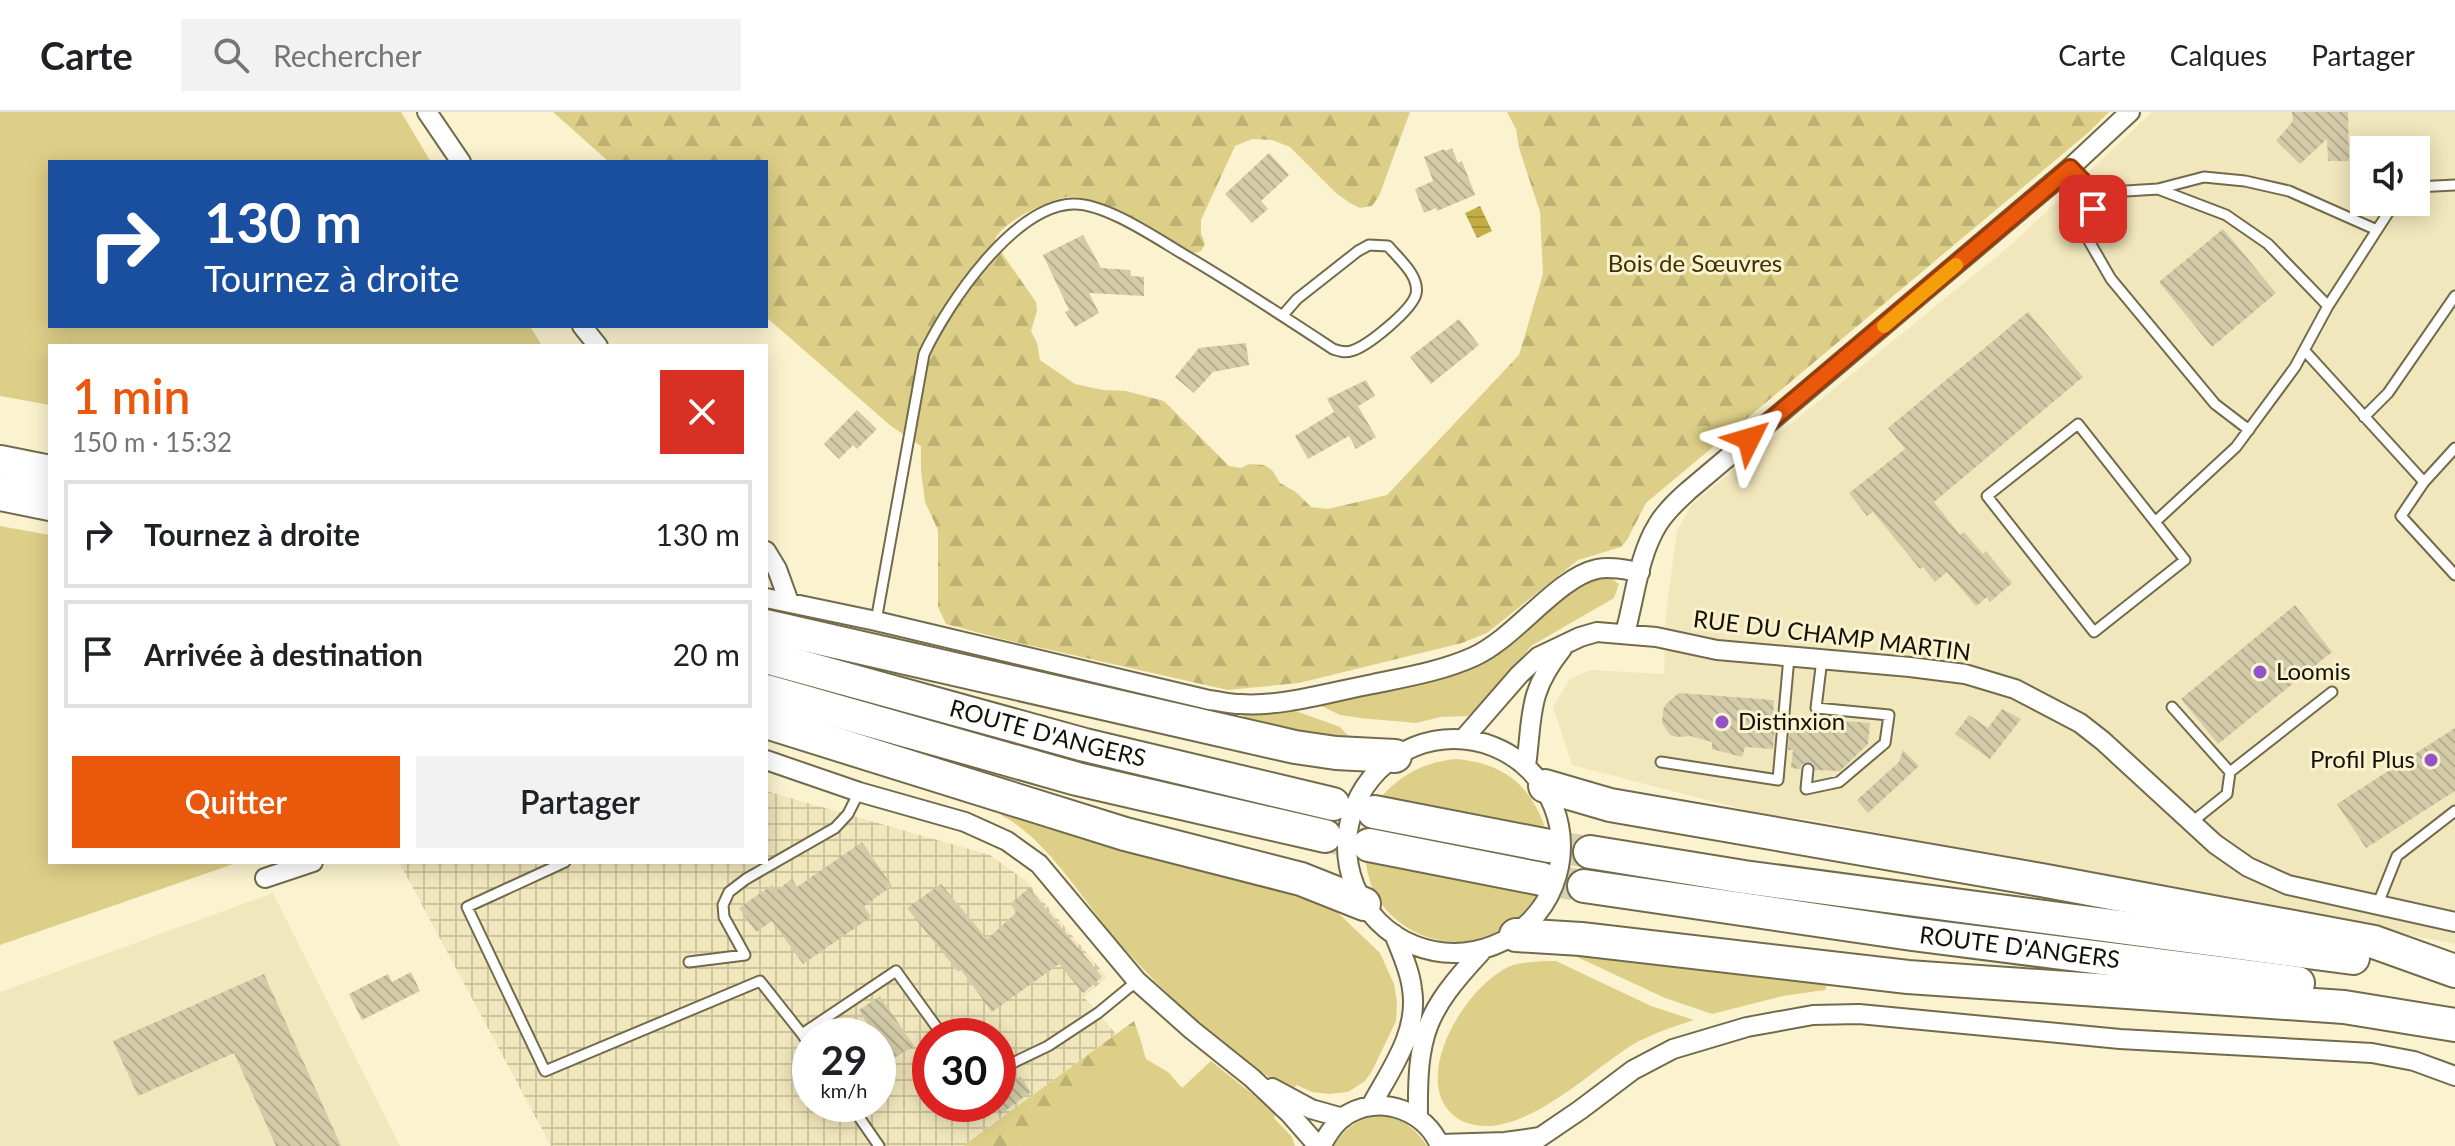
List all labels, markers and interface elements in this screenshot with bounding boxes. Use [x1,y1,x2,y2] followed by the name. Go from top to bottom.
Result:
[181,19,741,91] search box
[40,32,133,78] text: Carte
[209,33,253,77] icon: search
[273,37,422,73] text: Rechercher
[2058,38,2126,72] text: Carte
[2170,38,2267,72] text: Calques
[2311,38,2415,72] text: Partager
[2350,136,2430,216] map controls
[2350,136,2430,216] button: sound
[2059,175,2127,243] pin
[2071,187,2115,231] icon: arrive
[204,188,362,255] text: 130 m
[72,192,176,296] icon: right
[1608,248,1782,277] park label: Bois de Sœuvres
[204,256,460,300] text: Tournez à droite
[72,367,190,424] text: 1 min
[660,370,744,454] button: close
[1707,397,1791,481] position arrow
[72,426,232,458] text: 150 m · 15:32
[76,512,120,556] icon: right
[144,516,360,552] text: Tournez à droite
[655,516,740,552] text: 130 m
[1692,603,1973,666] street label: RUE DU CHAMP MARTIN
[76,632,120,676] icon: arrive
[144,636,423,672] text: Arrivée à destination
[673,636,740,672] text: 20 m
[2276,656,2351,685] place label: Loomis
[2251,663,2269,681] marker: Loomis
[947,692,1149,772] street label: ROUTE D'ANGERS
[1738,706,1845,735] place label: Distinxion
[1713,713,1731,731] marker: Distinxion
[2310,744,2415,773] place label: Profil Plus
[2422,751,2440,769] marker: Profil Plus
[72,756,400,848] button: Quitter
[416,756,744,848] button: Partager
[1918,919,2122,973] street label: ROUTE D'ANGERS
[912,1018,1016,1122] speed limit sign: 30
[821,1036,867,1084] text: 29
[821,1078,867,1102] text: km/h

